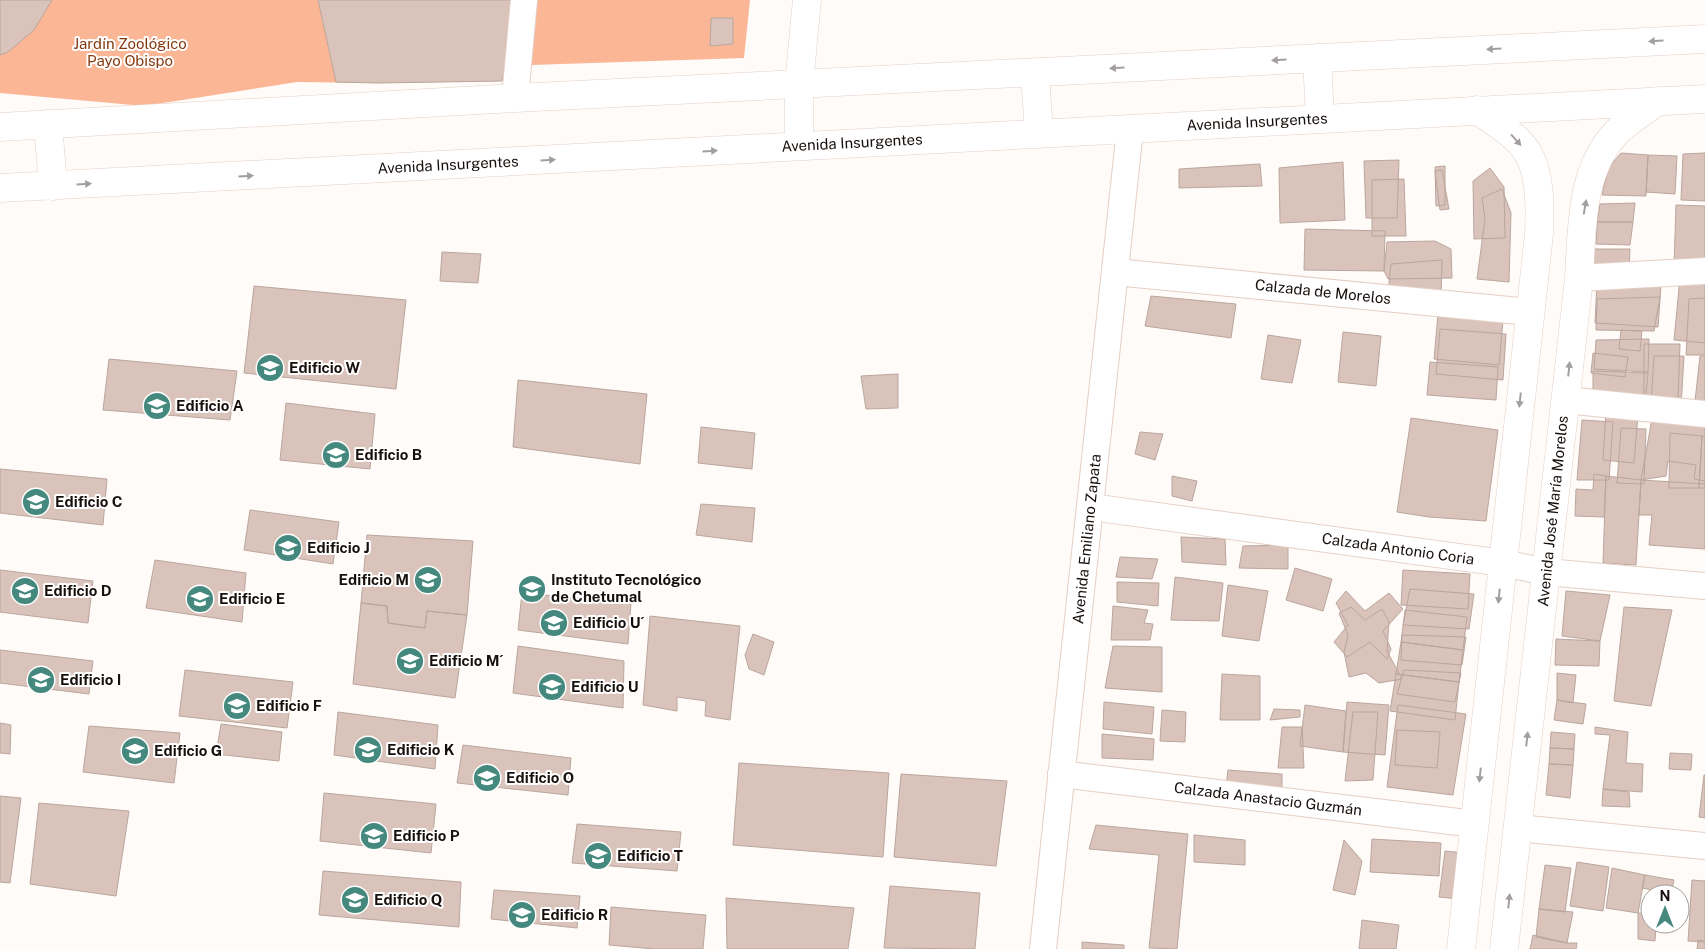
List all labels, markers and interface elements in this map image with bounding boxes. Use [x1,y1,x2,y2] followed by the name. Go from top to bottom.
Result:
[73,35,187,69] park label: Jardín Zoológico Payo Obispo
[1648,37,1664,45] one-way arrow
[1486,46,1502,54] one-way arrow
[1271,56,1287,64] one-way arrow
[1109,65,1125,73] one-way arrow
[1186,109,1328,134] street label: Avenida Insurgentes
[781,130,923,155] street label: Avenida Insurgentes
[1510,134,1522,146] one-way arrow
[703,146,719,154] one-way arrow
[377,152,519,177] street label: Avenida Insurgentes
[540,155,556,163] one-way arrow
[238,171,254,179] one-way arrow
[76,180,92,188] one-way arrow
[1581,199,1589,215] one-way arrow
[1254,276,1392,307] street label: Calzada de Morelos
[255,353,285,383] school or university icon: Edificio W
[289,359,360,376] place label: Edificio W
[1565,361,1573,377] one-way arrow
[142,391,172,421] school or university icon: Edificio A
[1516,392,1524,408] one-way arrow
[176,397,244,414] place label: Edificio A
[1534,415,1571,607] street label: Avenida José María Morelos
[321,440,351,470] school or university icon: Edificio B
[355,446,422,463] place label: Edificio B
[1069,453,1104,625] street label: Avenida Emiliano Zapata
[21,487,51,517] school or university icon: Edificio C
[55,493,123,510] place label: Edificio C
[1321,529,1475,568] street label: Calzada Antonio Coria
[273,533,303,563] school or university icon: Edificio J
[307,539,370,556] place label: Edificio J
[413,565,443,595] school or university icon: Edificio M
[339,571,409,588] place label: Edificio M
[551,571,702,605] place label: Instituto Tecnológico de Chetumal
[517,574,547,604] school or university icon: Instituto Tecnológico de Chetumal
[10,576,40,606] school or university icon: Edificio D
[44,582,112,599] place label: Edificio D
[185,584,215,614] school or university icon: Edificio E
[1495,589,1503,605] one-way arrow
[219,590,285,607] place label: Edificio E
[539,608,569,638] school or university icon: Edificio U´
[573,614,645,631] place label: Edificio U´
[395,646,425,676] school or university icon: Edificio M´
[429,652,503,669] place label: Edificio M´
[26,665,56,695] school or university icon: Edificio I
[60,671,121,688] place label: Edificio I
[537,672,567,702] school or university icon: Edificio U
[571,678,639,695] place label: Edificio U
[222,691,252,721] school or university icon: Edificio F
[256,697,322,714] place label: Edificio F
[1523,731,1531,747] one-way arrow
[353,735,383,765] school or university icon: Edificio K
[120,736,150,766] school or university icon: Edificio G
[387,741,455,758] place label: Edificio K
[154,742,222,759] place label: Edificio G
[472,763,502,793] school or university icon: Edificio O
[1476,768,1484,784] one-way arrow
[506,769,574,786] place label: Edificio O
[1173,779,1363,818] street label: Calzada Anastacio Guzmán
[359,821,389,851] school or university icon: Edificio P
[393,827,460,844] place label: Edificio P
[583,841,613,871] school or university icon: Edificio T
[617,847,683,864] place label: Edificio T
[1640,884,1690,934] north arrow
[340,885,370,915] school or university icon: Edificio Q
[1660,888,1670,904] text: N
[374,891,442,908] place label: Edificio Q
[1505,892,1513,908] one-way arrow
[507,900,537,930] school or university icon: Edificio R
[541,906,608,923] place label: Edificio R

